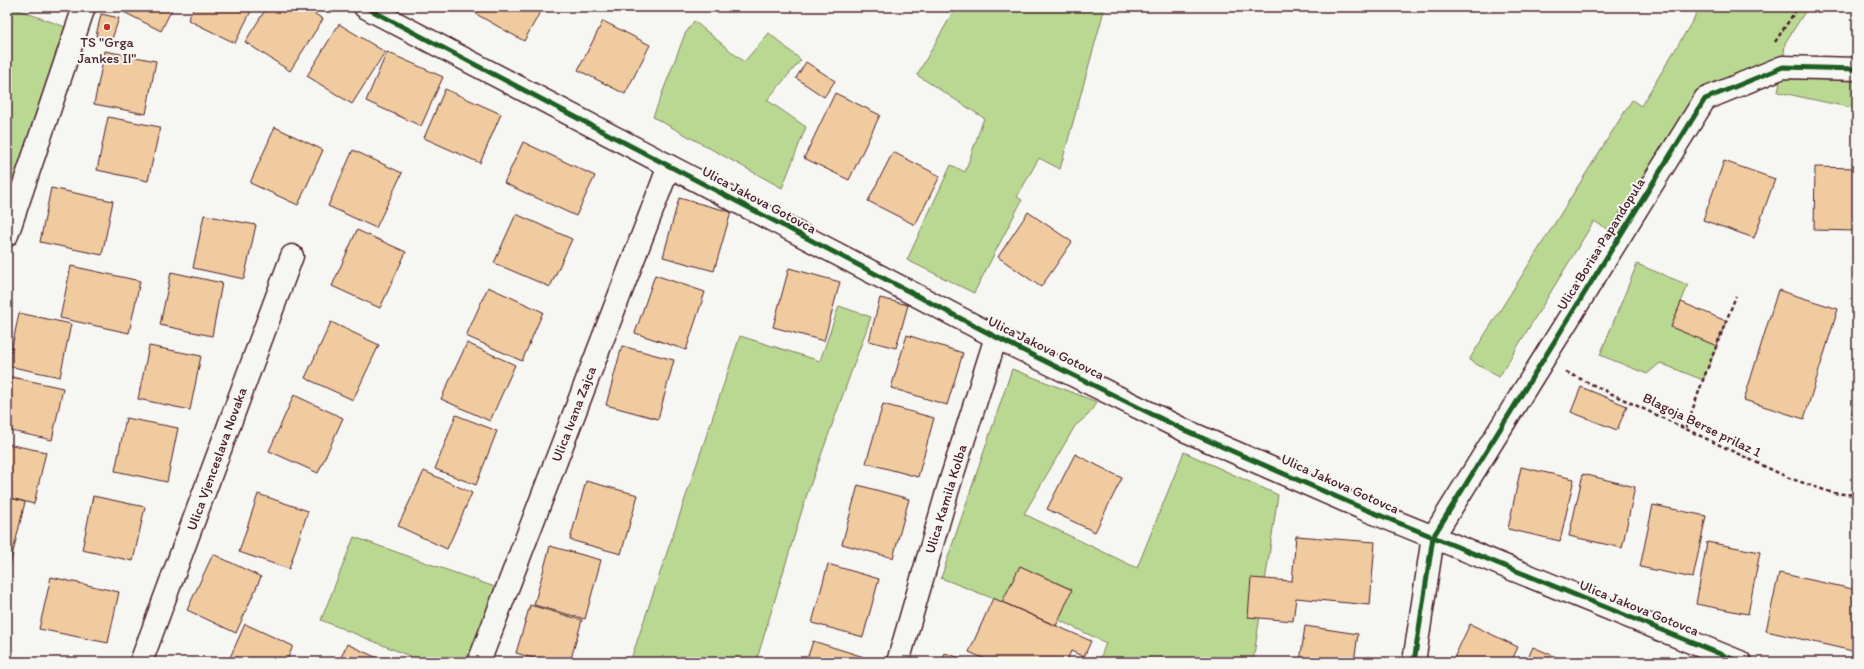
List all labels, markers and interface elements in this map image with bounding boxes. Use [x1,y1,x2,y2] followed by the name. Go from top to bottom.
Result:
[102,22,112,32] marker: TS "Grga Jankes II"
[78,34,136,67] place label: TS "Grga Jankes II"
[699,163,819,237] street label: Ulica Jakova Gotovca
[1553,174,1649,313] street label: Ulica Borisa Papandopula
[985,312,1107,384] street label: Ulica Jakova Gotovca
[548,363,600,464] street label: Ulica Ivana Zajca
[183,384,251,533] street label: Ulica Vjenceslava Novaka
[1640,389,1764,461] street label: Blagoja Berse prilaz 1
[921,442,971,556] street label: Ulica Kamila Kolba
[1278,450,1402,518] street label: Ulica Jakova Gotovca
[1577,576,1701,640] street label: Ulica Jakova Gotovca

